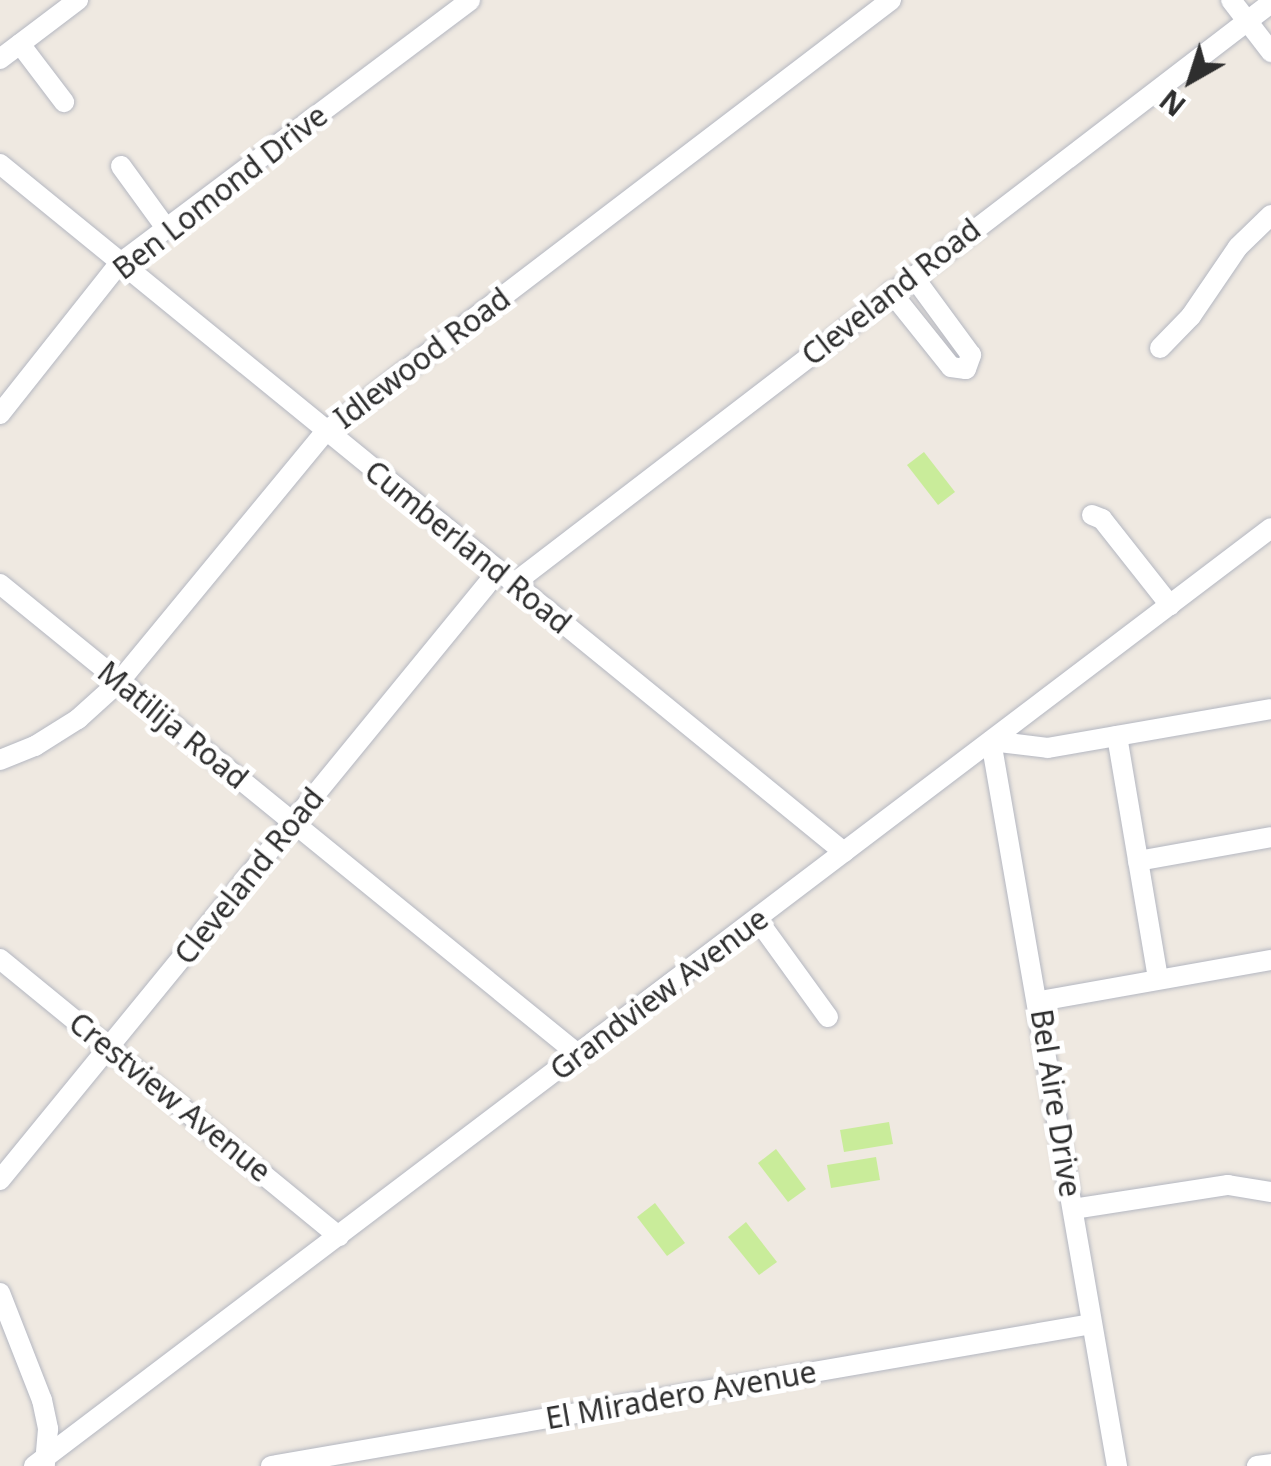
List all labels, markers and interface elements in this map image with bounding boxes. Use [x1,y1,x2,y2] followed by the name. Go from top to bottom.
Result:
[1141,30,1241,130] north arrow
[1151,81,1193,125] text: N
[106,97,334,287] street label: Ben Lomond Drive
[795,211,987,373] street label: Cleveland Road
[327,280,517,436] street label: Idlewood Road
[358,453,578,641] street label: Cumberland Road
[91,654,255,796] street label: Matilija Road
[167,780,331,972] street label: Cleveland Road
[543,900,775,1088] street label: Grandview Avenue
[62,1005,278,1189] street label: Crestview Avenue
[1023,1007,1089,1199] street label: Bel Aire Drive
[543,1353,819,1437] street label: El Miradero Avenue

